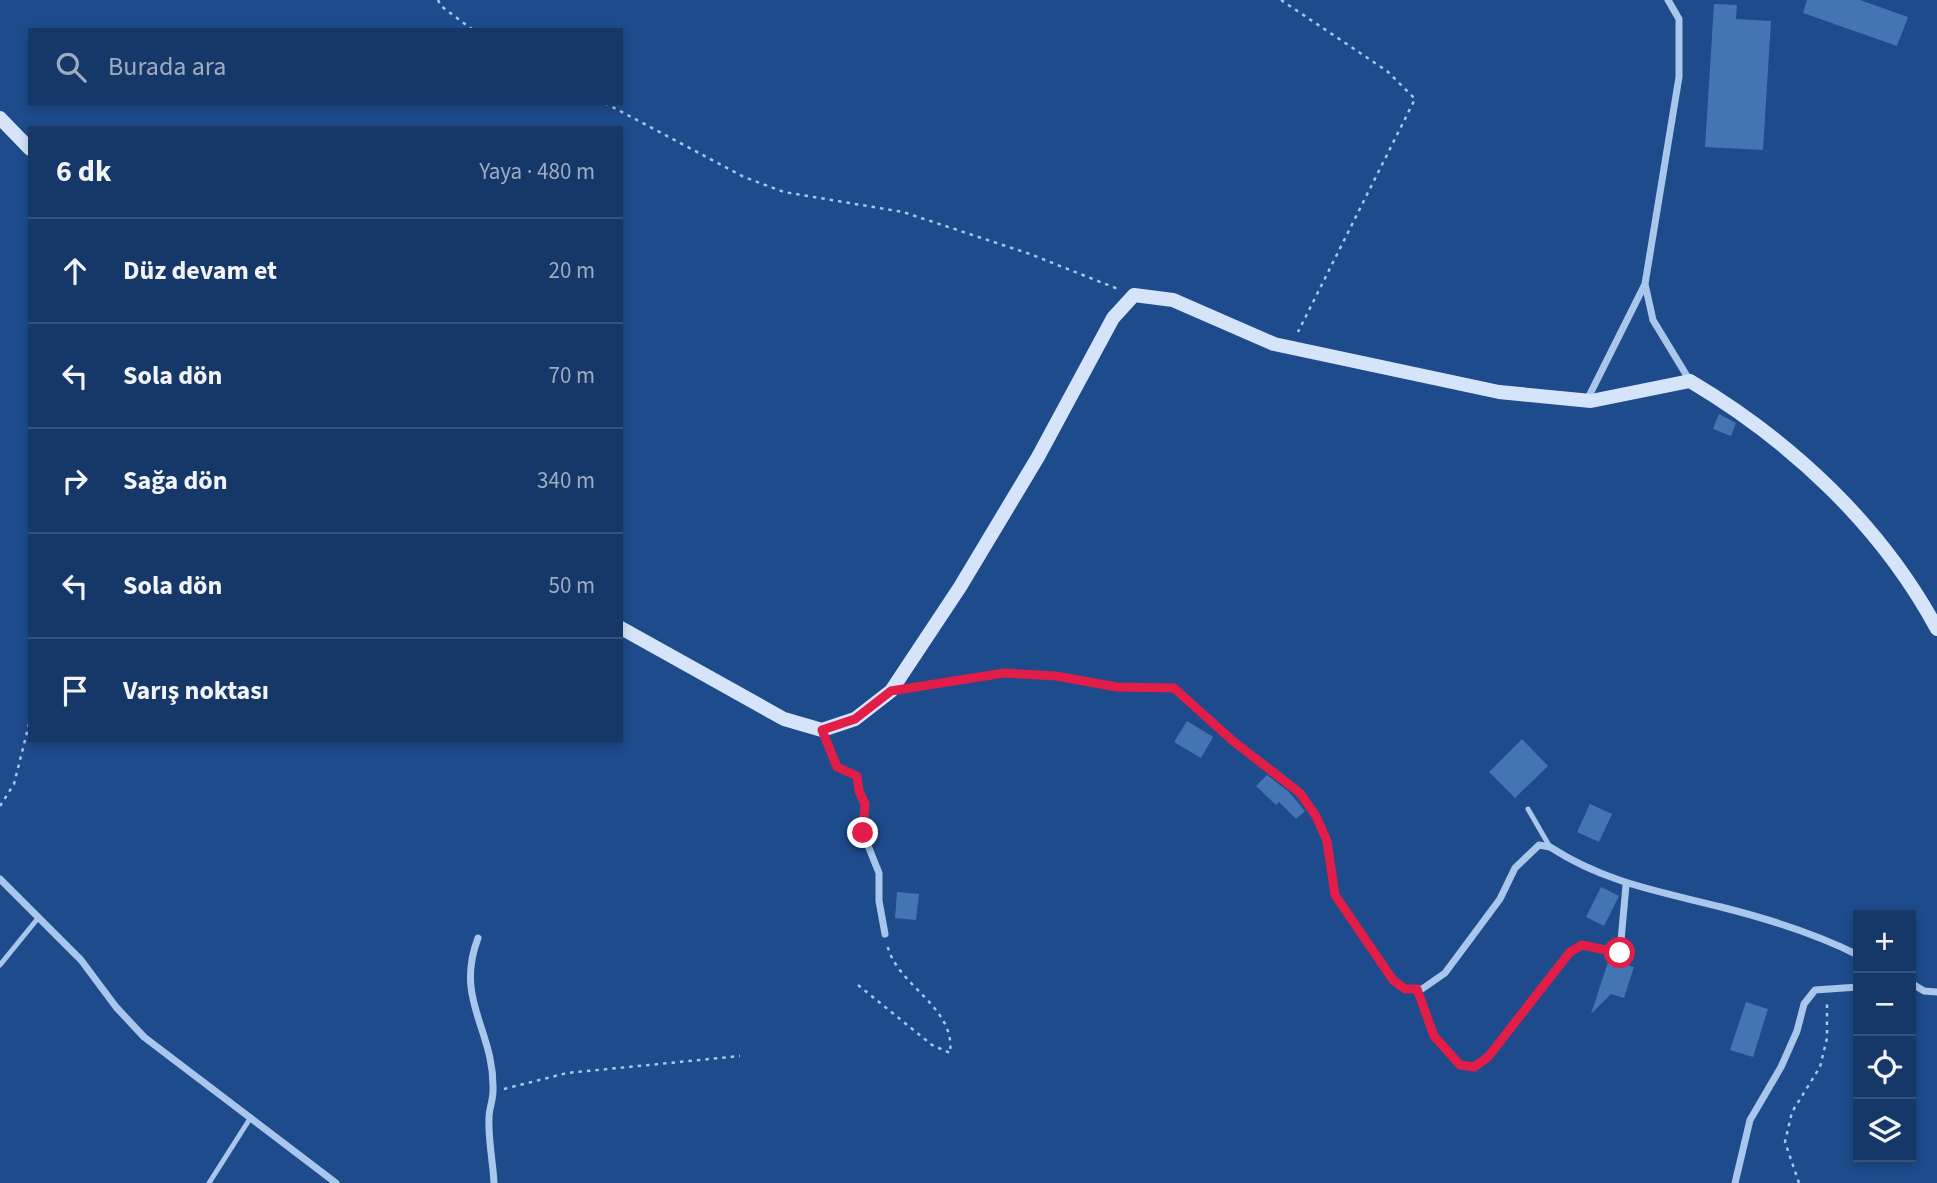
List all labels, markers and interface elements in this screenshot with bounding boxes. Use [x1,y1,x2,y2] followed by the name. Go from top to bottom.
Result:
[28,28,623,105] search box
[52,48,90,86] icon: search
[108,48,226,85] text: Burada ara
[56,150,111,193] text: 6 dk
[479,155,595,188] text: Yaya · 480 m
[56,252,94,290] icon: ahead
[123,252,277,289] text: Düz devam et
[548,254,595,287] text: 20 m
[56,357,94,395] icon: left
[123,357,222,394] text: Sola dön
[548,359,595,392] text: 70 m
[56,462,94,500] icon: right
[123,462,228,499] text: Sağa dön
[537,464,595,497] text: 340 m
[56,567,94,605] icon: left
[123,567,222,604] text: Sola dön
[548,569,595,602] text: 50 m
[56,672,94,710] icon: arrive
[123,672,269,709] text: Varış noktası
[847,817,878,848] route end
[1853,910,1916,1162] map controls
[1853,910,1916,973] button: +
[1604,937,1635,968] route start
[1853,973,1916,1036] button: −
[1853,1036,1916,1099] button: locate
[1853,1099,1916,1162] button: layers

